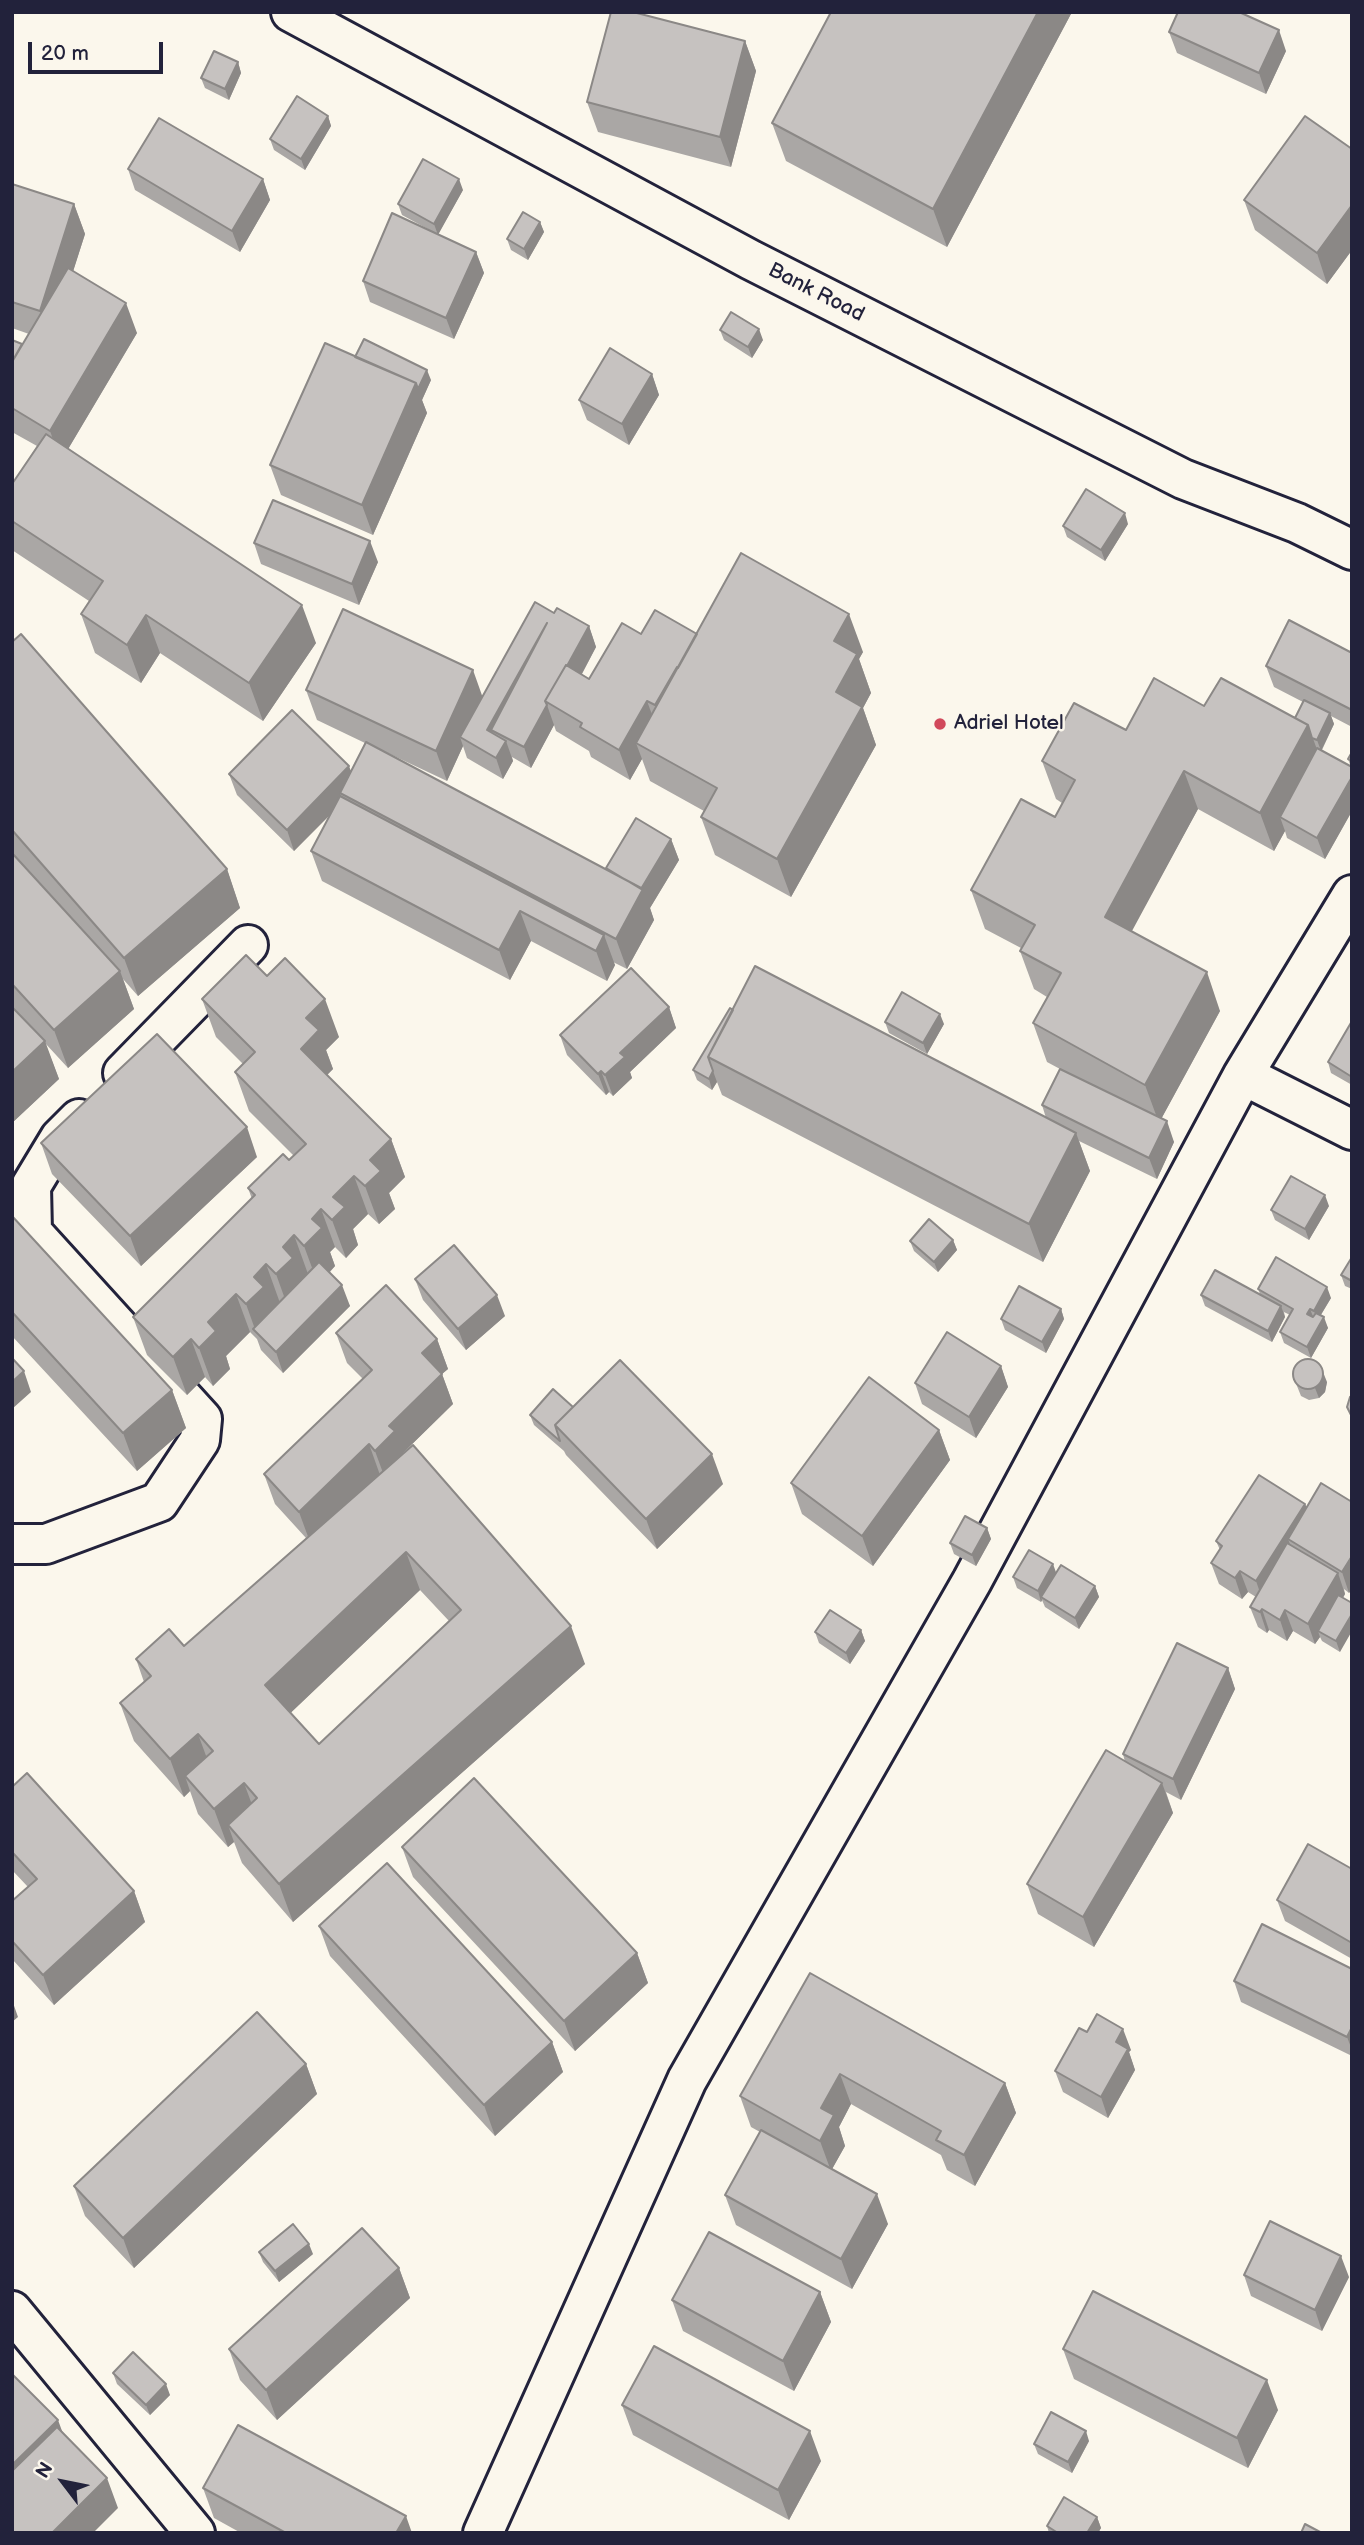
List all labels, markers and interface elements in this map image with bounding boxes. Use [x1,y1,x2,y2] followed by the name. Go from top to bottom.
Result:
[32,28,166,72] scale bar
[41,41,89,66] text: 20 m
[764,258,868,328] street label: Bank Road
[954,711,1064,737] place label: Adriel Hotel
[932,716,948,732] marker: Adriel Hotel
[28,2447,98,2517] north arrow
[31,2458,58,2483] text: N

